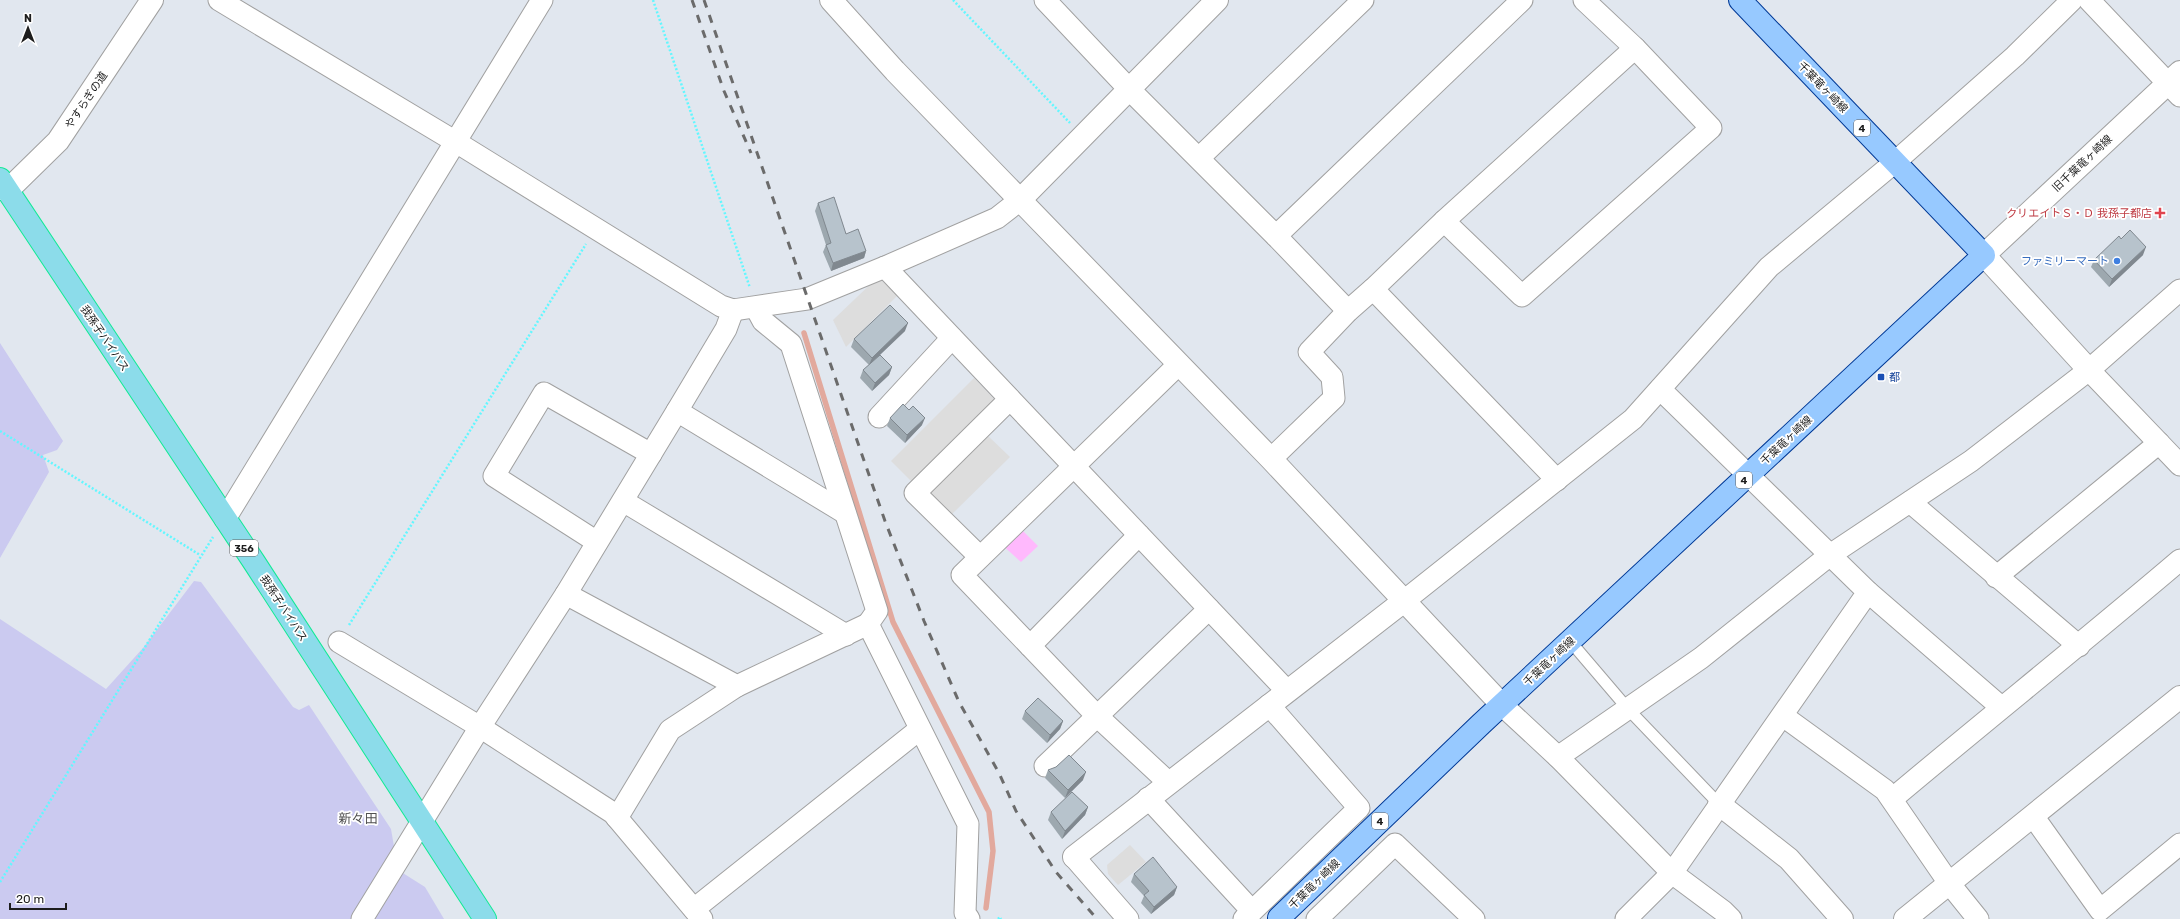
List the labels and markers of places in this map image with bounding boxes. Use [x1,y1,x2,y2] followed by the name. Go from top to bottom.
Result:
[2006,207,2152,220] place label: クリエイトＳ・Ｄ 我孫子都店
[2155,208,2165,218] marker: クリエイトＳ・Ｄ 我孫子都店
[2021,255,2109,268] place label: ファミリーマート
[2112,256,2122,266] marker: ファミリーマート
[1889,371,1900,384] place label: 都
[1876,372,1886,382] marker: 都

